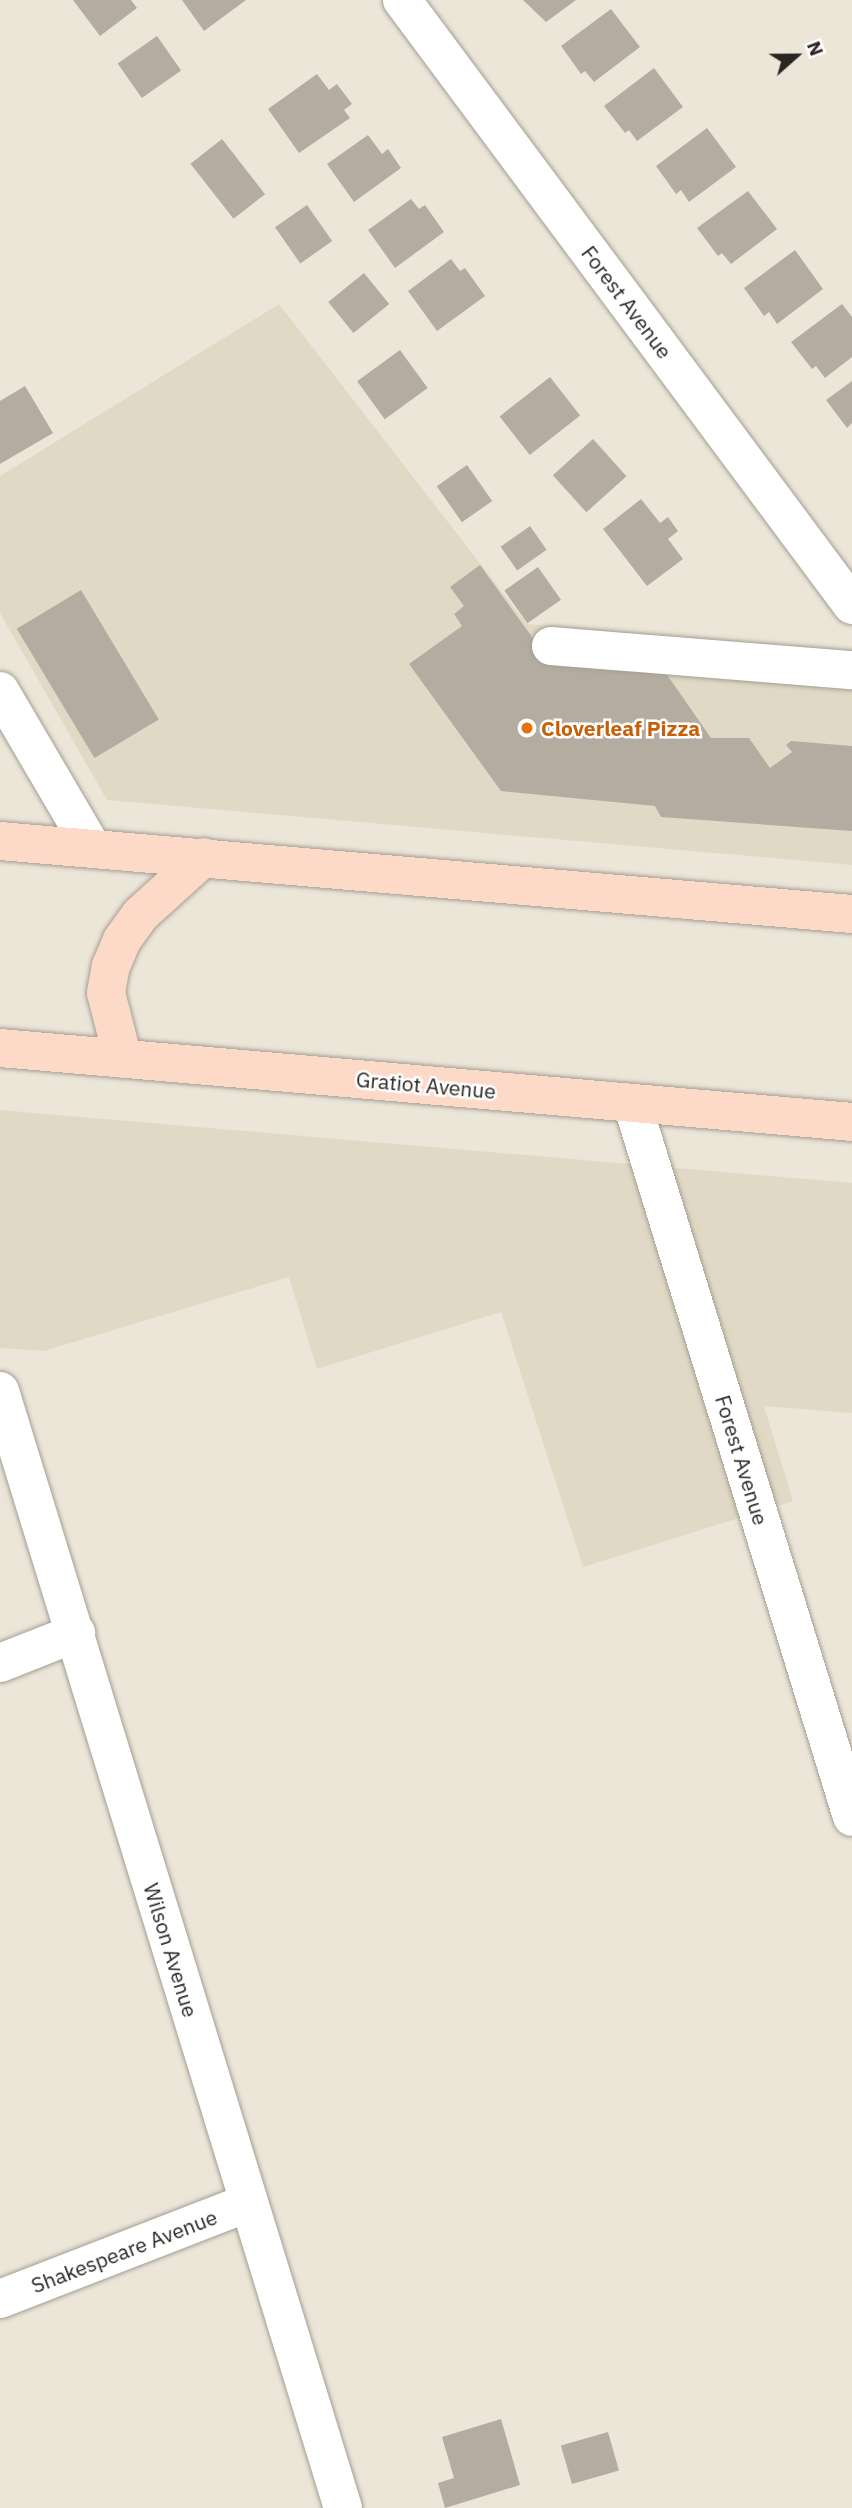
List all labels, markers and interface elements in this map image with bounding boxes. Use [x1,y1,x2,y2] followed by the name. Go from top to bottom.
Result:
[761,21,831,91] north arrow
[802,38,829,59] text: N
[576,241,678,363] street label: Forest Avenue
[541,715,700,741] place label: Cloverleaf Pizza
[519,720,535,736] marker: Cloverleaf Pizza
[355,1066,497,1104] street label: Gratiot Avenue
[710,1392,774,1528] street label: Forest Avenue
[139,1880,203,2020] street label: Wilson Avenue
[28,2204,220,2298] street label: Shakespeare Avenue

